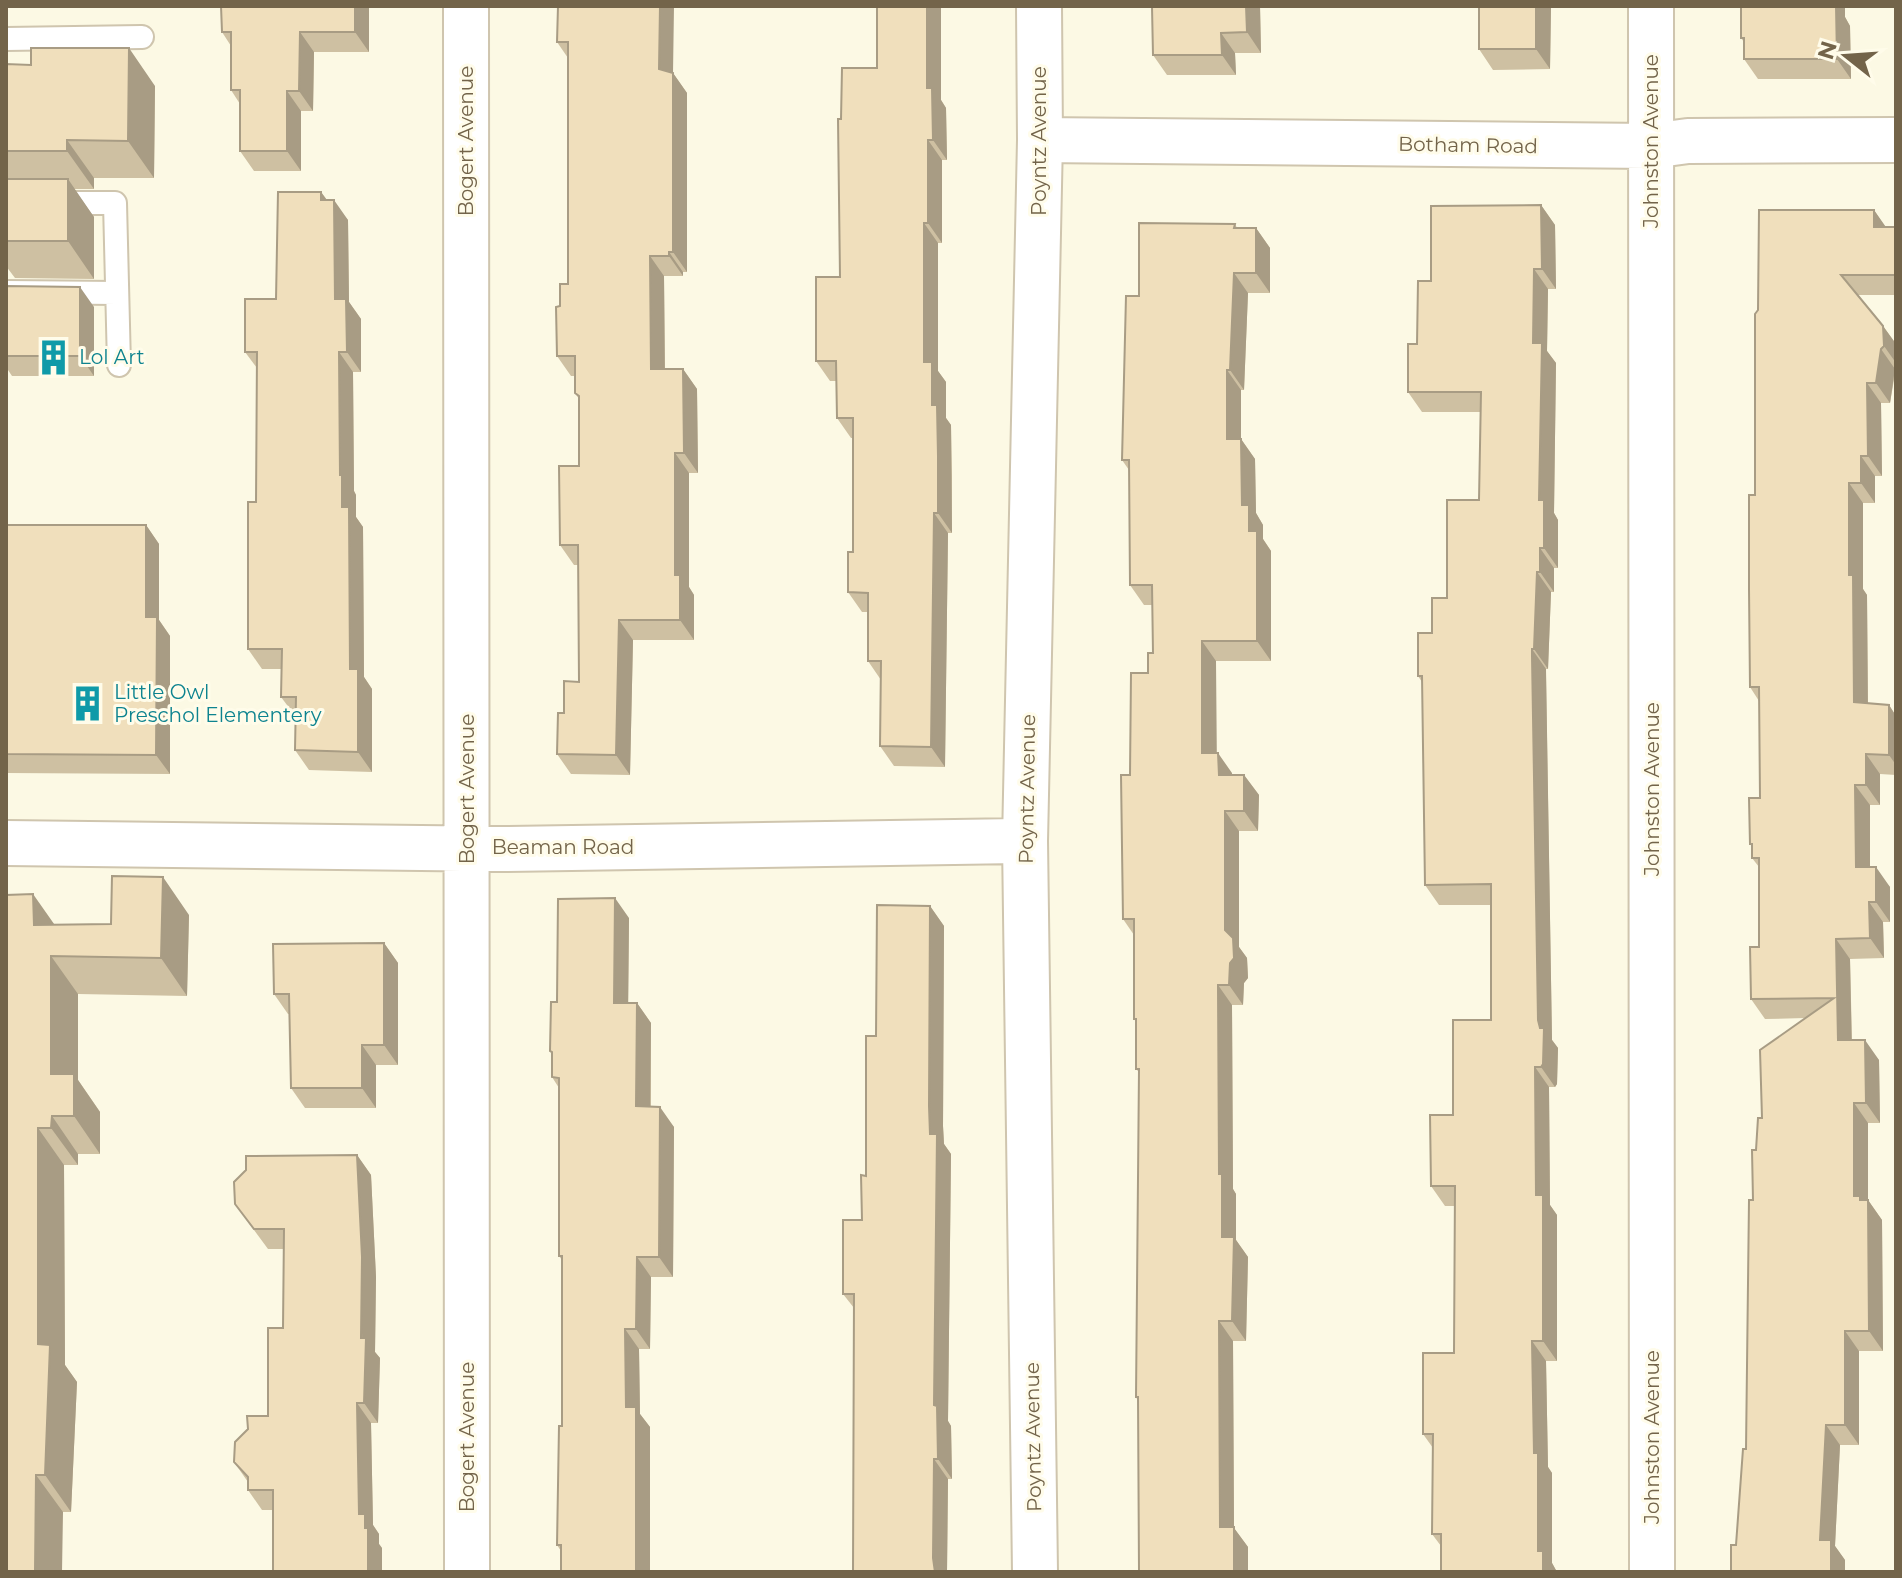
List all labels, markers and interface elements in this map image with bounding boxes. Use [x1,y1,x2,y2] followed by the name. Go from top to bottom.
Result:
[1806,16,1886,96] north arrow
[1812,38,1843,63] text: N
[1639,54,1663,229] street label: Johnston Avenue
[454,66,478,216] street label: Bogert Avenue
[1027,66,1051,216] street label: Poyntz Avenue
[1398,132,1538,158] street label: Botham Road
[34,338,72,376] building icon: Lol Art
[79,345,145,369] place label: Lol Art
[114,680,322,727] place label: Little Owl Preschol Elementery
[69,684,107,722] building icon: Little Owl Preschol Elementery
[1640,702,1664,877] street label: Johnston Avenue
[455,714,479,864] street label: Bogert Avenue
[1014,714,1040,864] street label: Poyntz Avenue
[492,835,634,859] street label: Beaman Road
[1640,1350,1664,1525] street label: Johnston Avenue
[455,1362,479,1512] street label: Bogert Avenue
[1020,1362,1046,1512] street label: Poyntz Avenue

